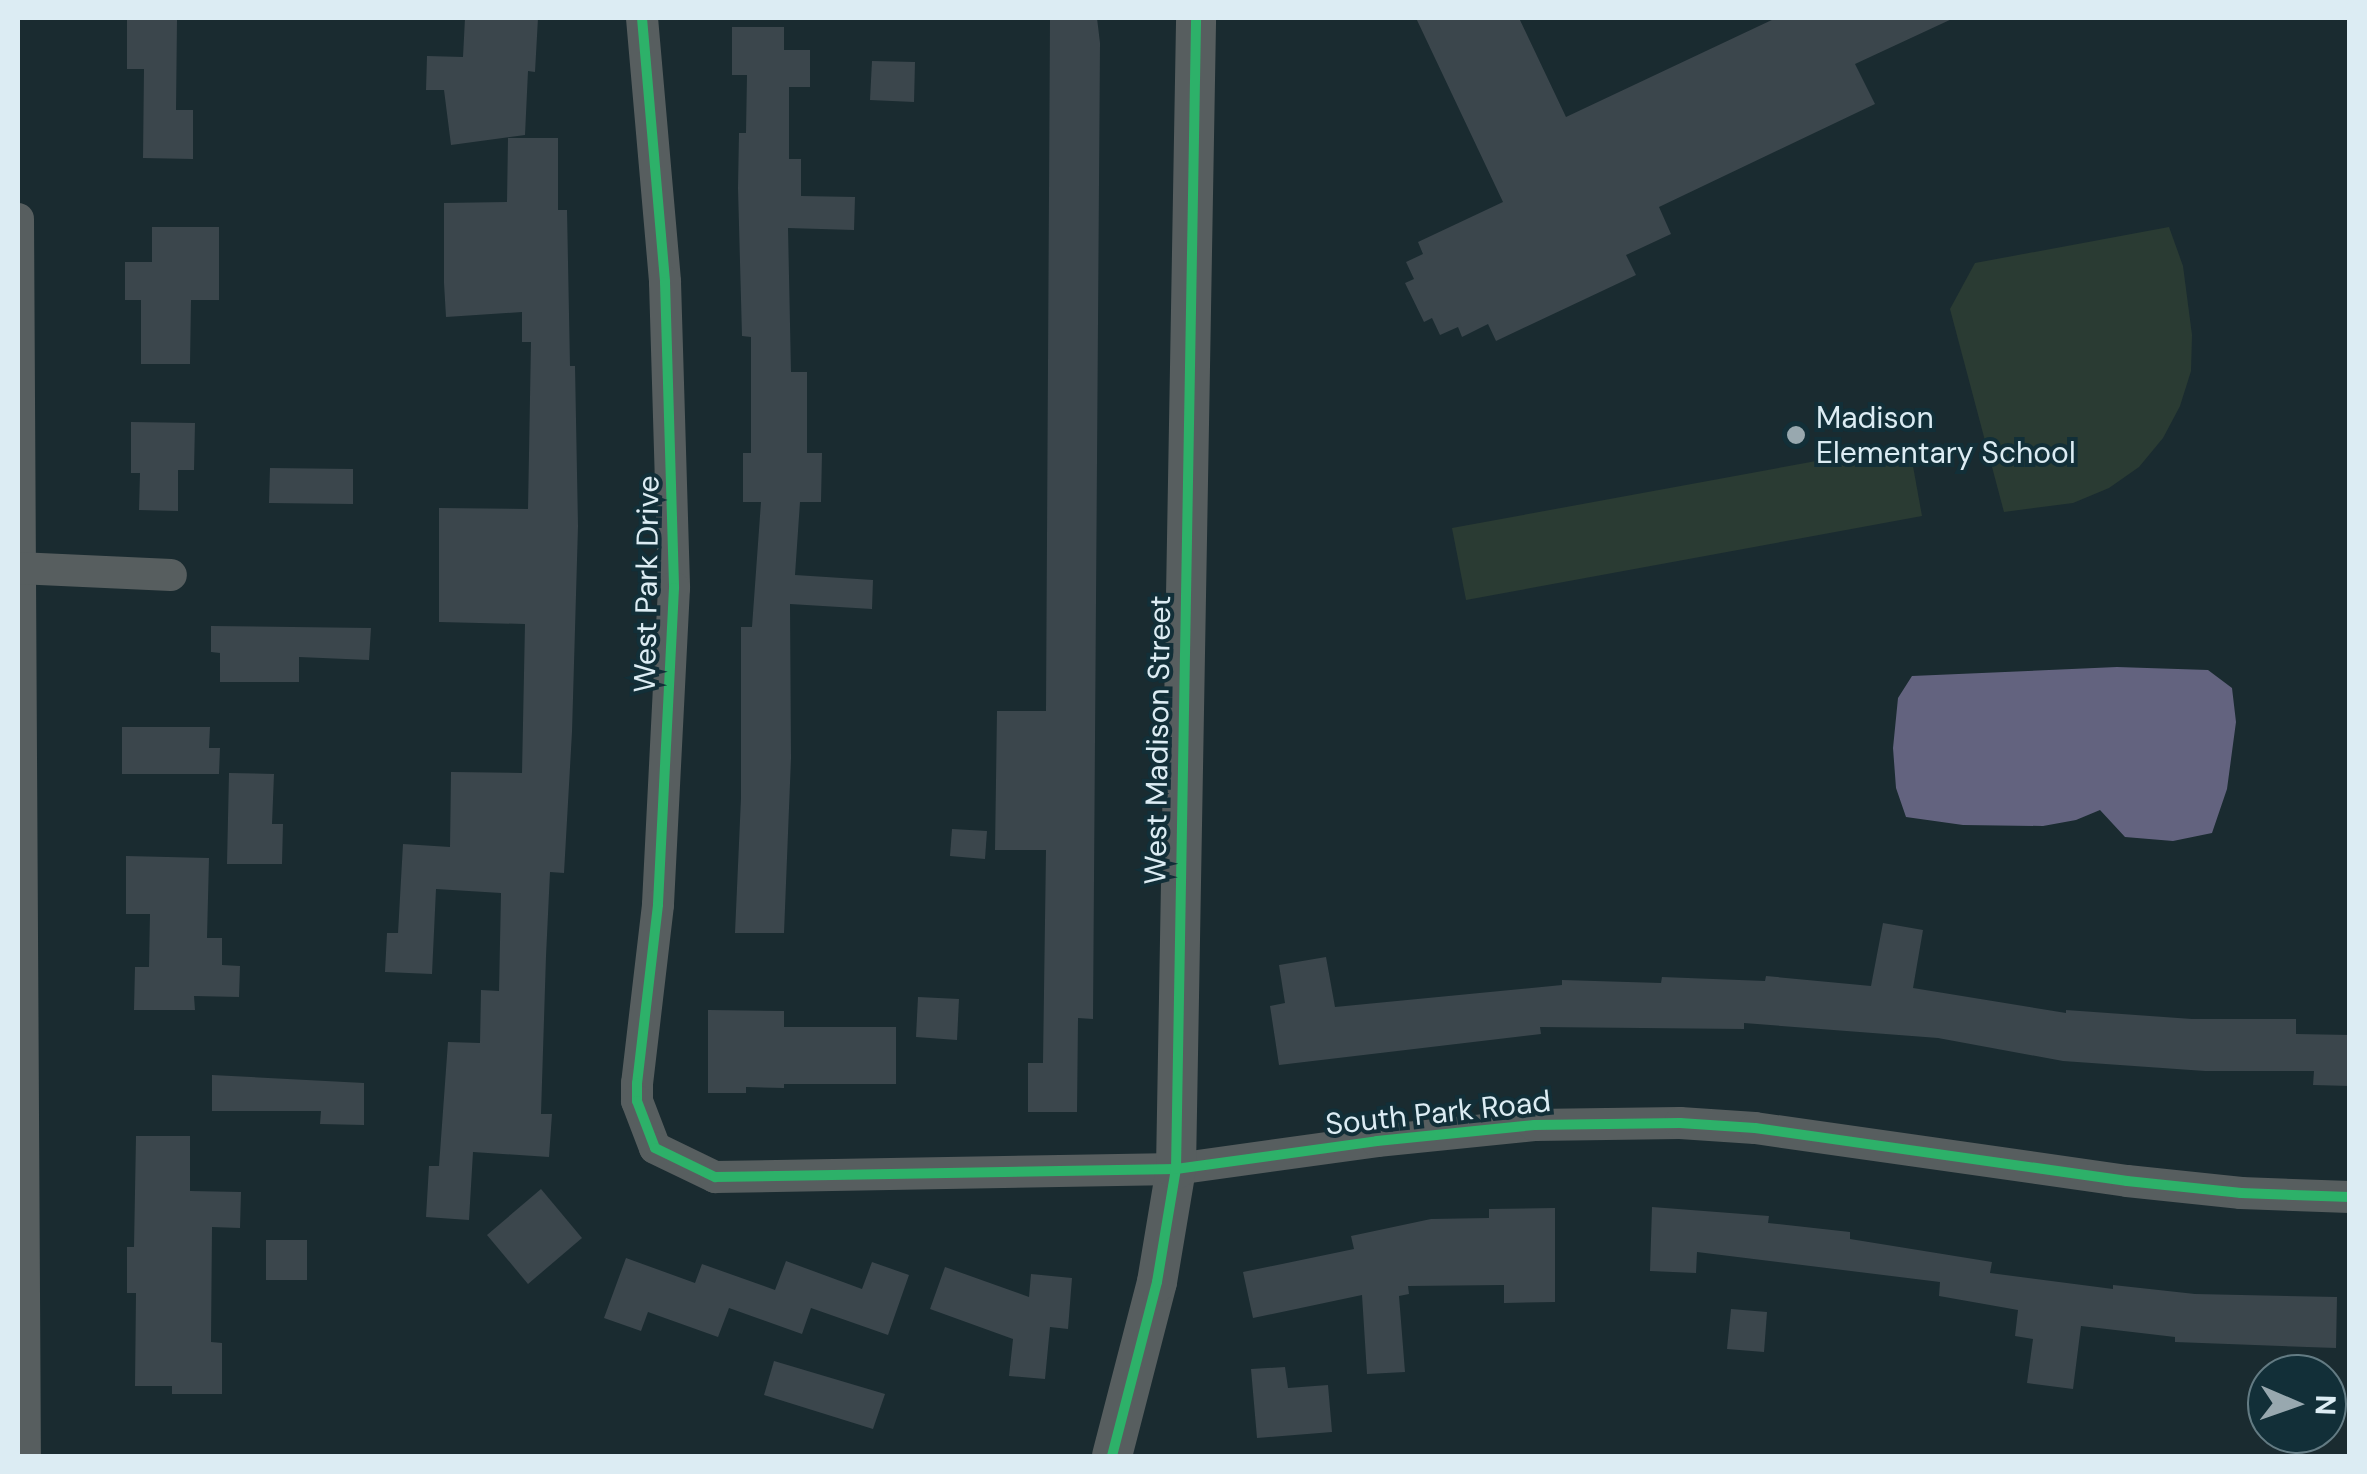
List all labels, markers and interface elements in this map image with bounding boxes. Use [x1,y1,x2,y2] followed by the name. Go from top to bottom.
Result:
[1816,400,2076,470] place label: Madison Elementary School
[1785,424,1807,446] marker: Madison Elementary School
[627,475,667,693] street label: West Park Drive
[1137,595,1179,885] street label: West Madison Street
[1324,1083,1552,1143] street label: South Park Road
[2247,1354,2347,1454] north arrow
[2307,1394,2344,1416] text: N

